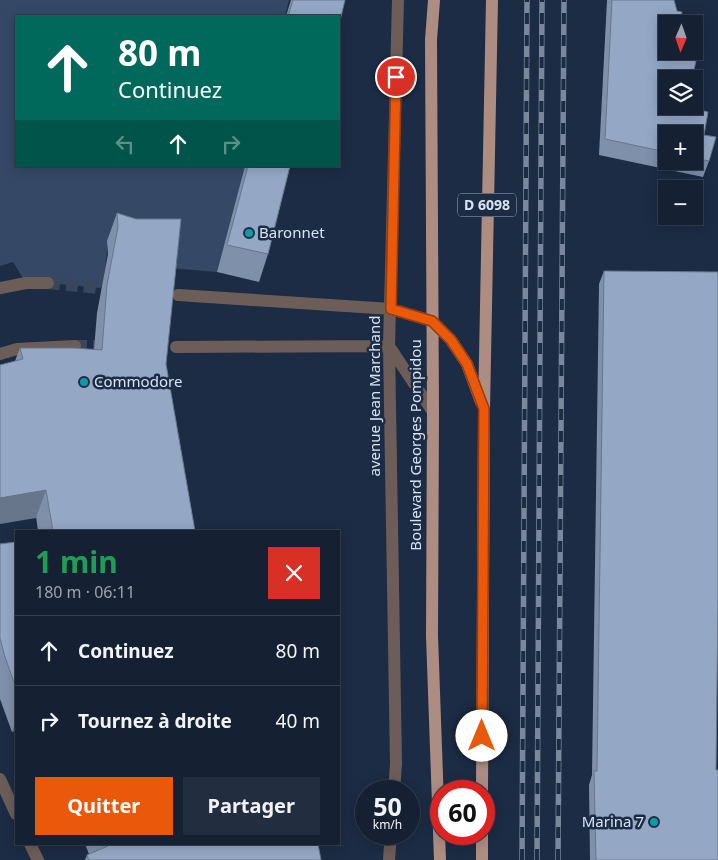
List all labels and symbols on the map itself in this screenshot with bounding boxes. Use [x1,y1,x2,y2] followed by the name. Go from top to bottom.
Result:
[658,15,702,60] north arrow
[375,56,417,98] pin
[458,194,516,216] road number: D 6098
[259,222,325,242] place label: Baronnet
[243,227,255,239] marker: Baronnet
[364,316,384,476] street label: avenue Jean Marchand
[405,339,425,551] street label: Boulevard Georges Pompidou
[94,371,182,391] place label: Commodore
[78,376,90,388] marker: Commodore
[455,709,507,761] position arrow
[430,780,495,845] speed limit sign: 60
[582,811,644,831] place label: Marina 7
[648,816,660,828] marker: Marina 7

